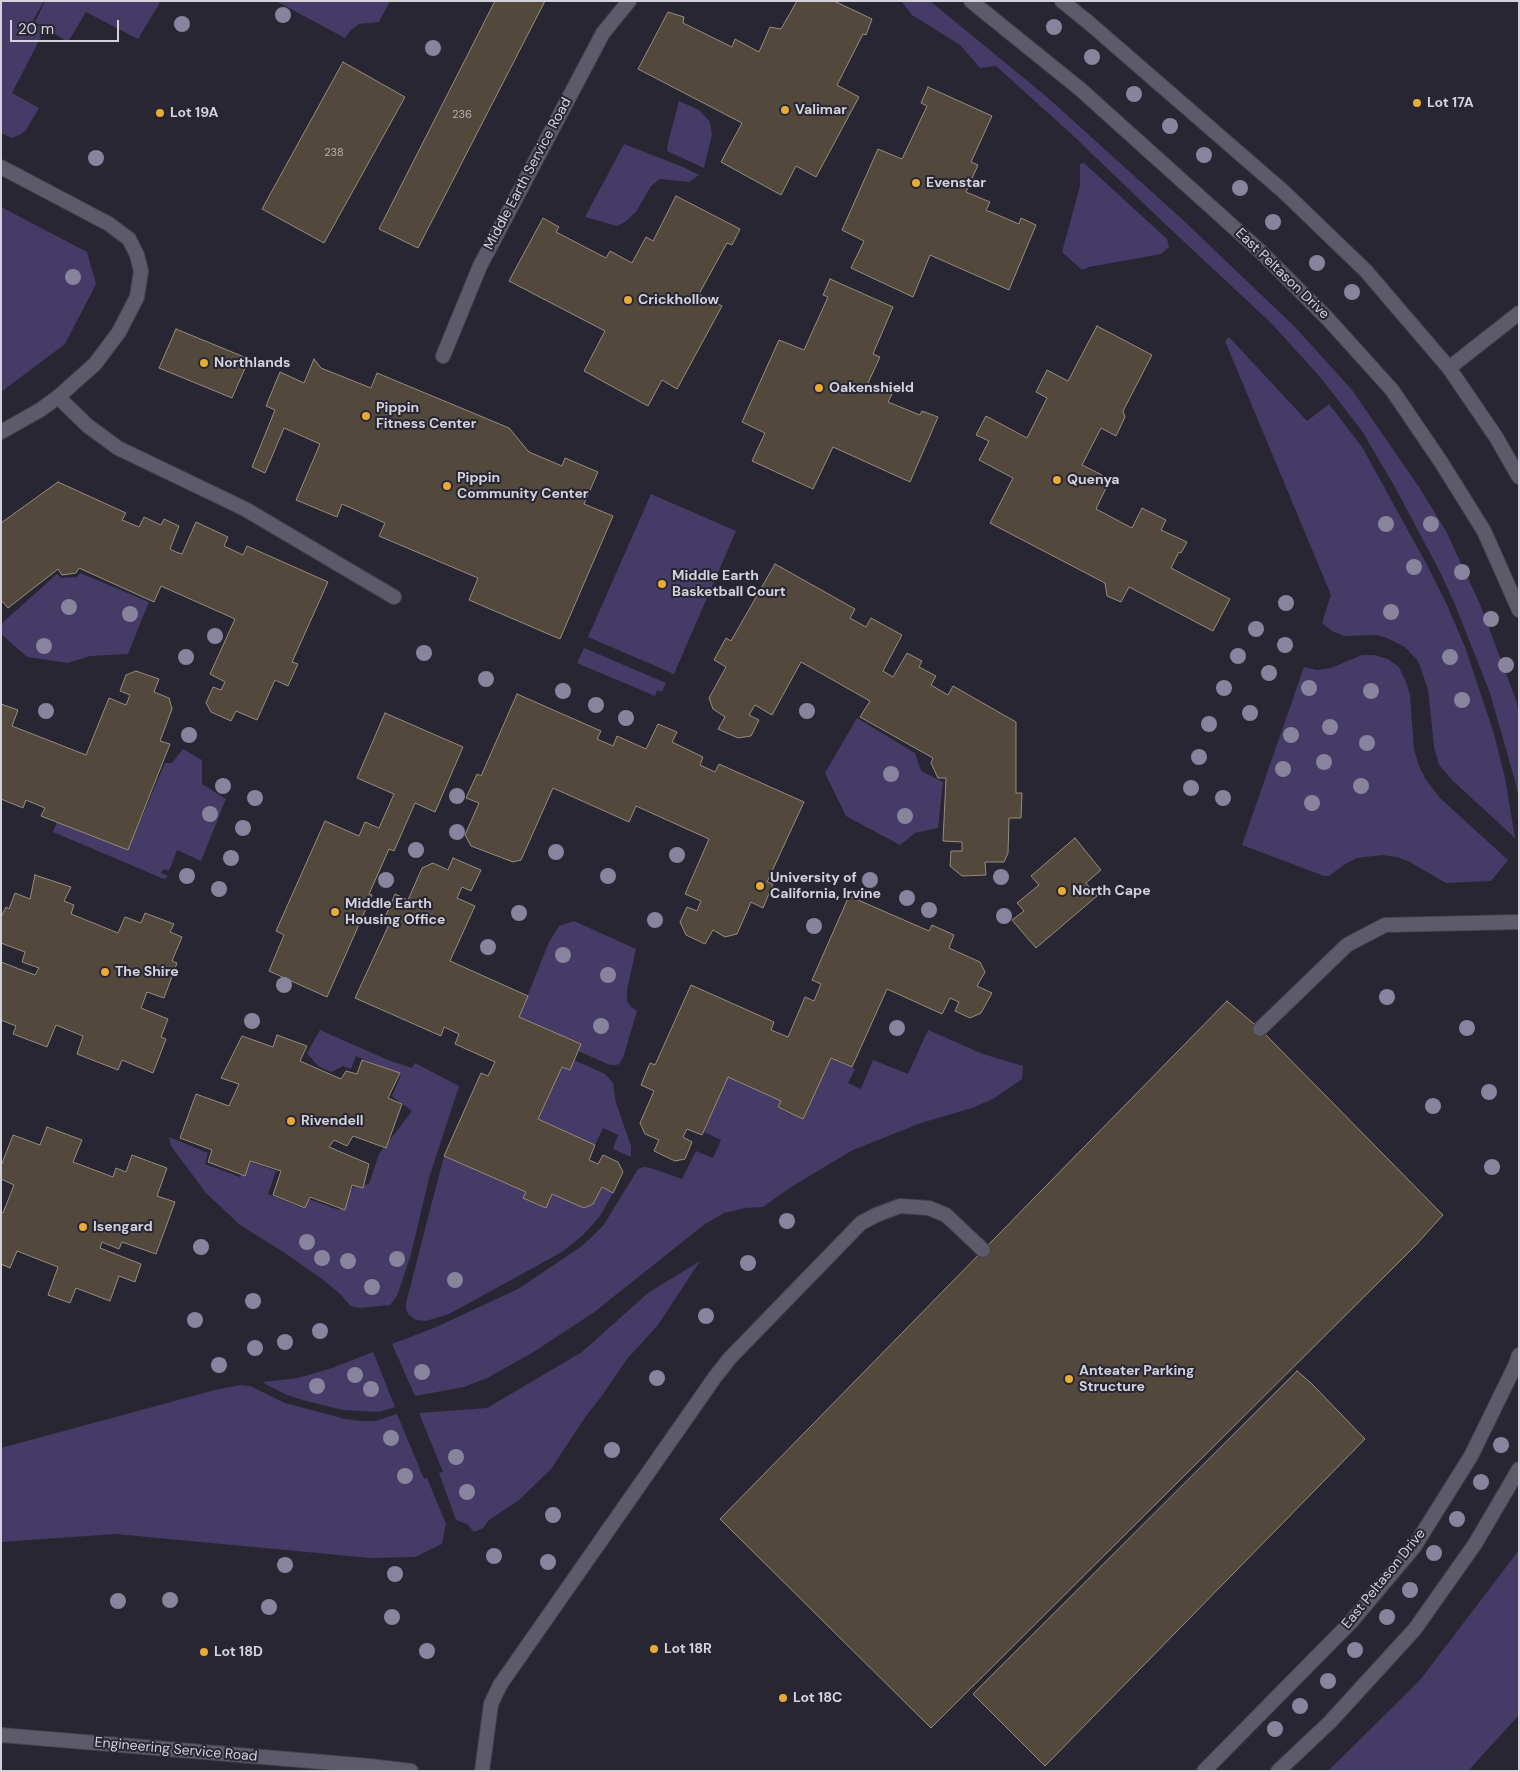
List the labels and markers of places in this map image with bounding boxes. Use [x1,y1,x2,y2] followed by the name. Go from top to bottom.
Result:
[1427,95,1474,111] place label: Lot 17A
[1411,97,1423,109] marker: Lot 17A
[795,102,847,118] place label: Valimar
[779,104,791,116] marker: Valimar
[170,105,218,121] place label: Lot 19A
[154,107,166,119] marker: Lot 19A
[926,175,986,191] place label: Evenstar
[910,177,922,189] marker: Evenstar
[638,292,719,308] place label: Crickhollow
[622,294,634,306] marker: Crickhollow
[214,355,290,371] place label: Northlands
[198,357,210,369] marker: Northlands
[829,380,914,396] place label: Oakenshield
[813,382,825,394] marker: Oakenshield
[376,400,476,432] place label: Pippin Fitness Center
[360,410,372,422] marker: Pippin Fitness Center
[457,470,589,502] place label: Pippin Community Center
[1067,472,1120,488] place label: Quenya
[1051,474,1063,486] marker: Quenya
[441,480,453,492] marker: Pippin Community Center
[672,568,786,600] place label: Middle Earth Basketball Court
[656,578,668,590] marker: Middle Earth Basketball Court
[770,870,881,902] place label: University of California, Irvine
[754,880,766,892] marker: University of California, Irvine
[1072,883,1151,899] place label: North Cape
[1056,885,1068,897] marker: North Cape
[345,896,445,929] place label: Middle Earth Housing Office
[329,906,341,918] marker: Middle Earth Housing Office
[115,964,179,980] place label: The Shire
[99,966,111,978] marker: The Shire
[301,1113,363,1129] place label: Rivendell
[285,1115,297,1127] marker: Rivendell
[93,1219,153,1235] place label: Isengard
[77,1221,89,1233] marker: Isengard
[1079,1363,1194,1395] place label: Anteater Parking Structure
[1063,1373,1075,1385] marker: Anteater Parking Structure
[664,1641,712,1657] place label: Lot 18R
[648,1643,660,1655] marker: Lot 18R
[214,1644,263,1660] place label: Lot 18D
[198,1646,210,1658] marker: Lot 18D
[793,1690,842,1706] place label: Lot 18C
[777,1692,789,1704] marker: Lot 18C

